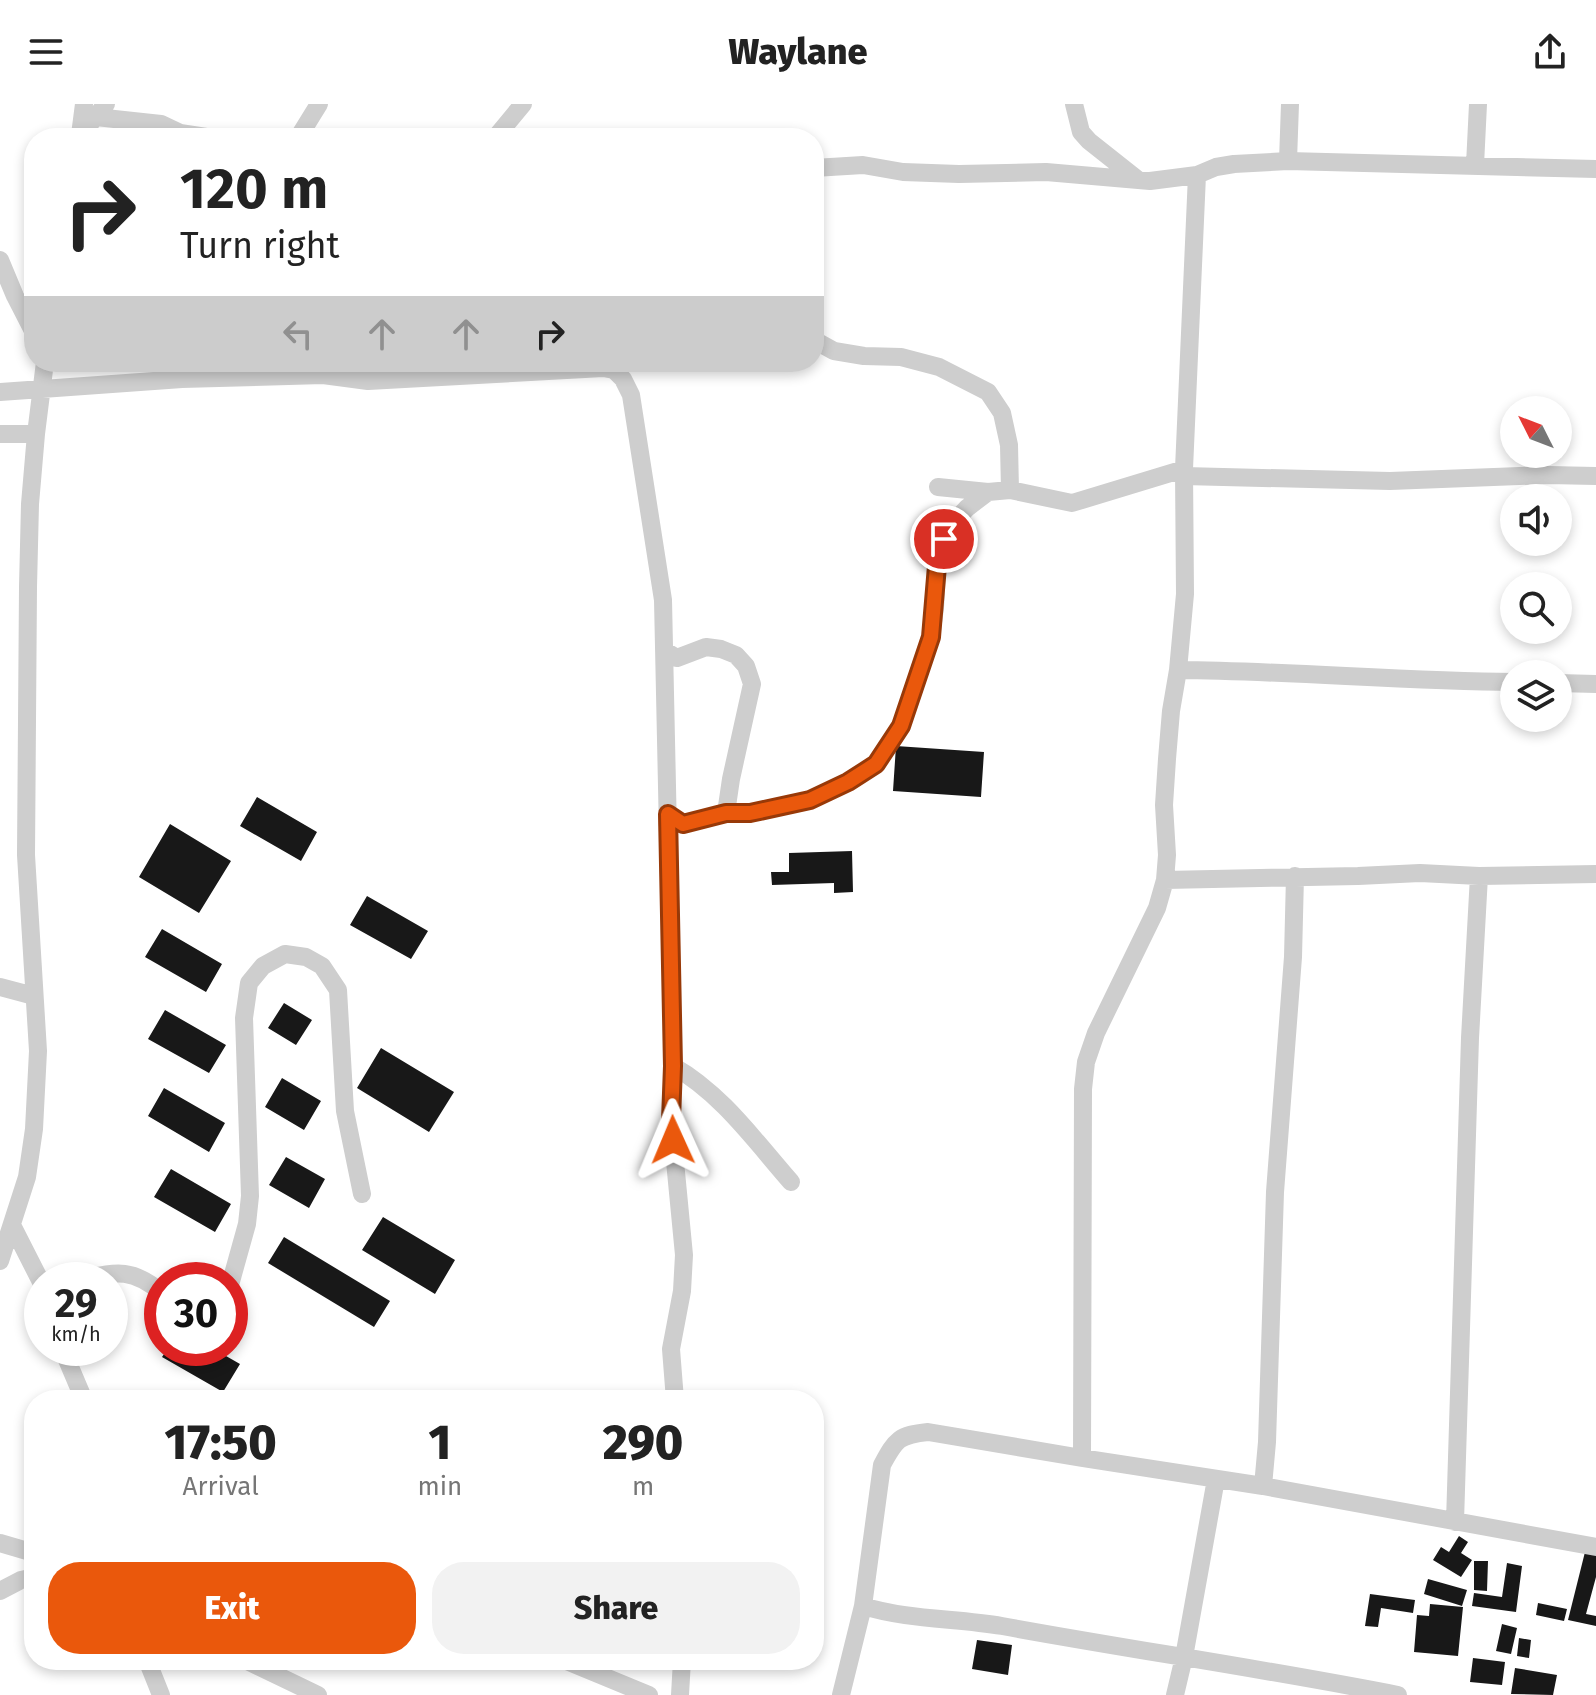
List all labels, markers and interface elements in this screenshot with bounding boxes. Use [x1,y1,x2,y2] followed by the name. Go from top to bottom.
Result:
[24,30,68,74] icon: menu
[729,30,867,74] text: Waylane
[1528,30,1572,74] icon: share
[180,156,328,223] text: 120 m
[48,160,152,264] icon: right
[180,224,340,268] text: Turn right
[276,312,320,356] icon: left
[360,312,404,356] icon: ahead
[444,312,488,356] icon: ahead
[528,312,572,356] icon: right
[1500,396,1572,468] north arrow
[1500,396,1572,732] map controls
[1500,484,1572,556] button: sound
[910,505,978,573] pin
[922,517,966,561] icon: arrive
[1500,572,1572,644] button: search
[1500,660,1572,732] button: layers
[631,1098,715,1182] position arrow
[144,1262,248,1366] speed limit sign: 30
[55,1280,97,1328] text: 29
[51,1322,101,1346] text: km/h
[165,1414,277,1472] text: 17:50
[428,1414,451,1472] text: 1
[603,1414,683,1472] text: 290
[183,1471,259,1502] text: Arrival
[417,1471,462,1502] text: min
[632,1471,654,1502] text: m
[48,1562,416,1654] button: Exit
[432,1562,800,1654] button: Share

